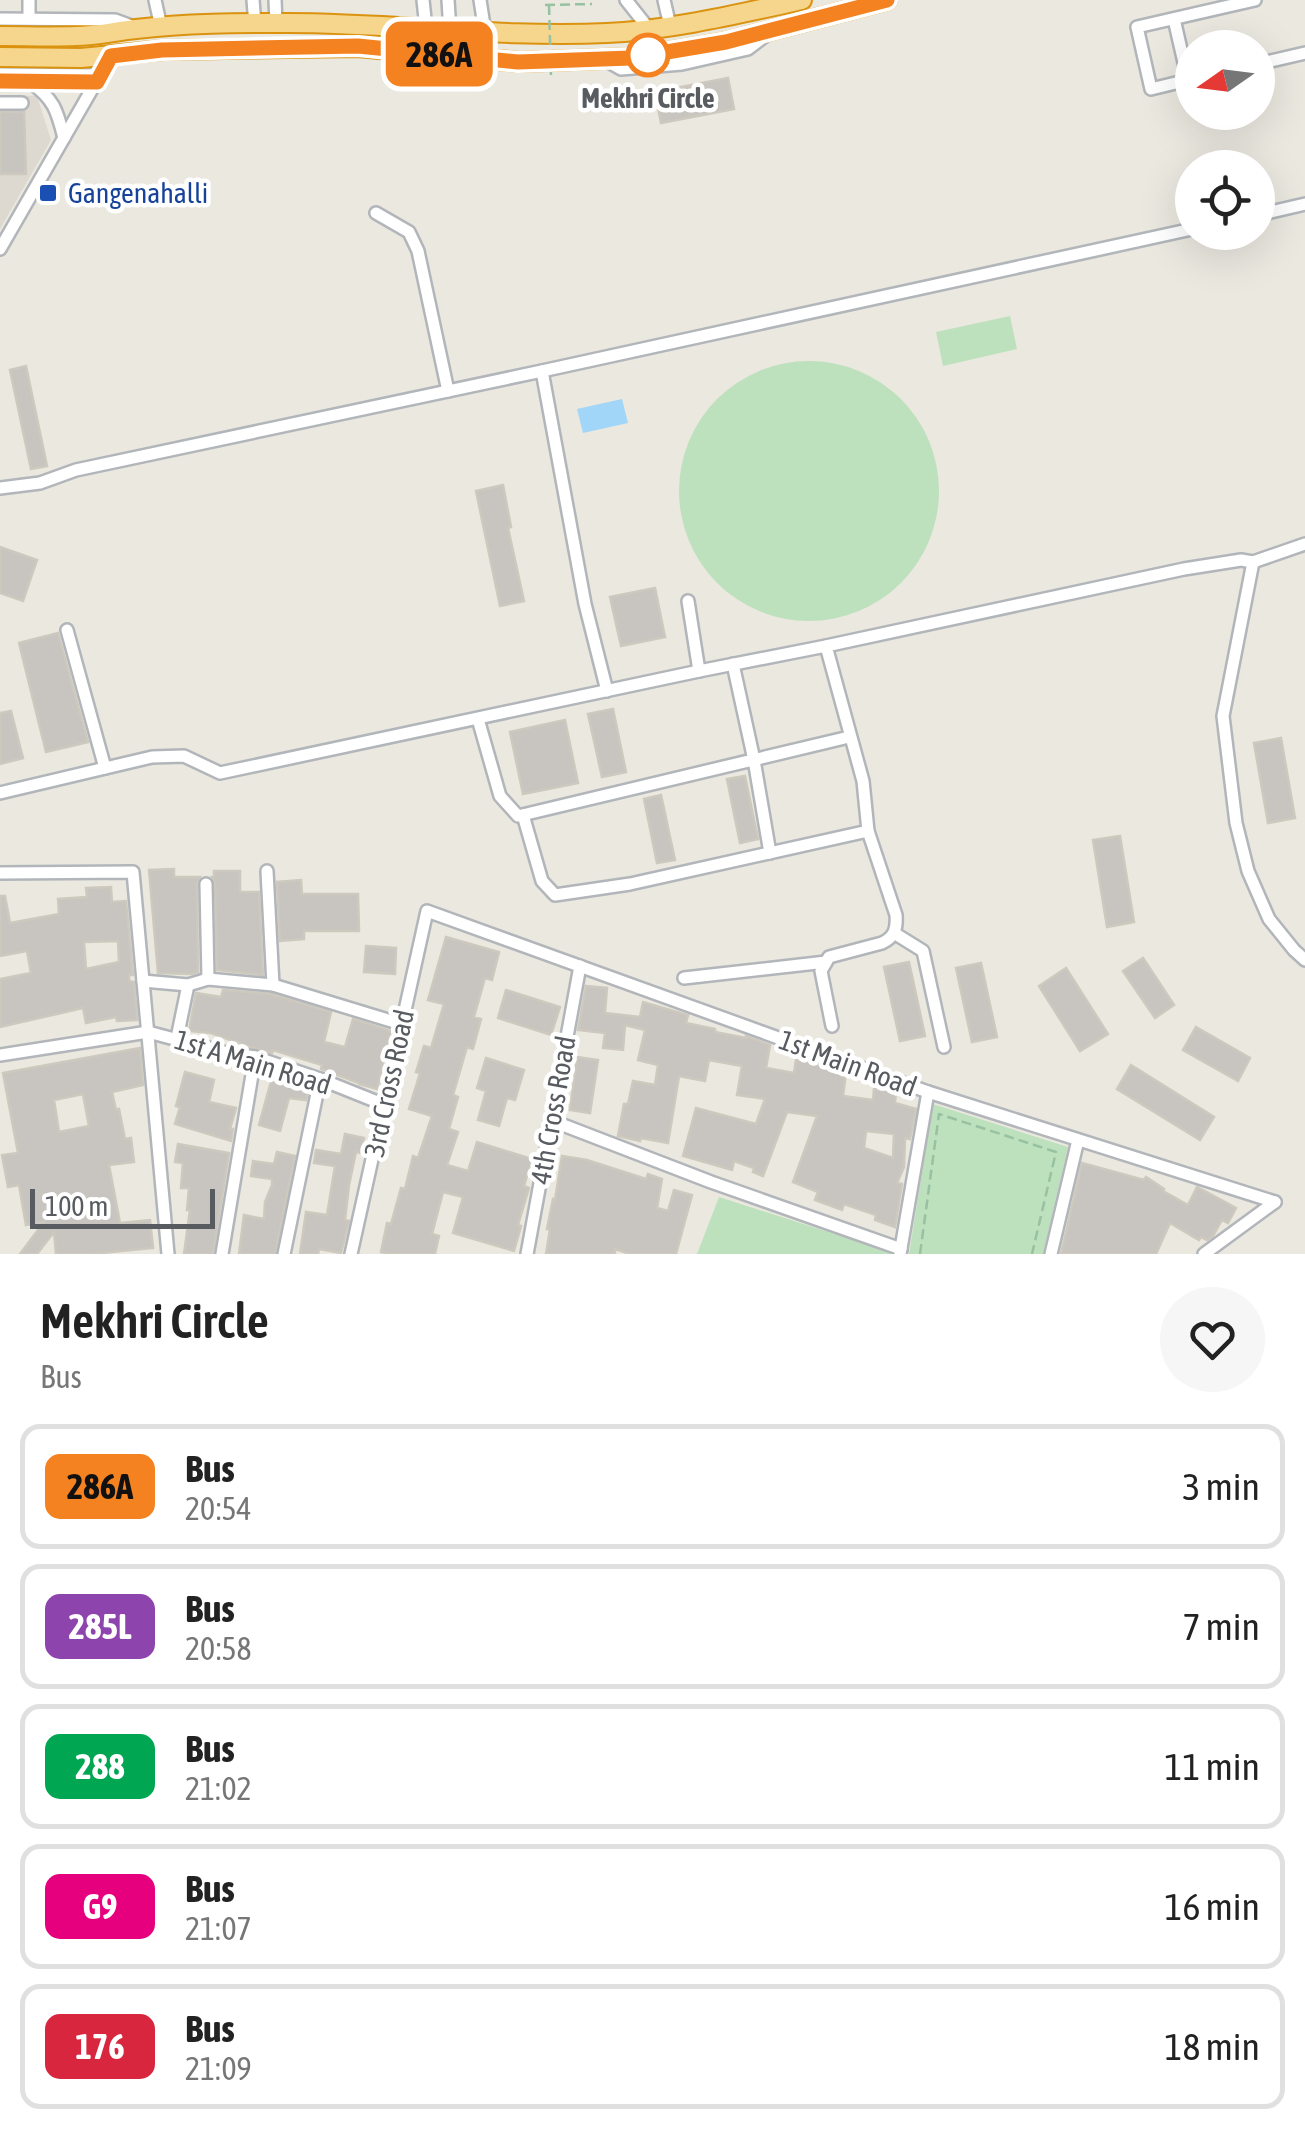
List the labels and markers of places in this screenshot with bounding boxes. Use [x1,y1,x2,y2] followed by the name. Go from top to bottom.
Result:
[627,34,669,76] marker: Mekhri Circle
[581,82,715,114] place label: Mekhri Circle
[68,177,208,209] place label: Gangenahalli
[37,182,59,204] marker: Gangenahalli

